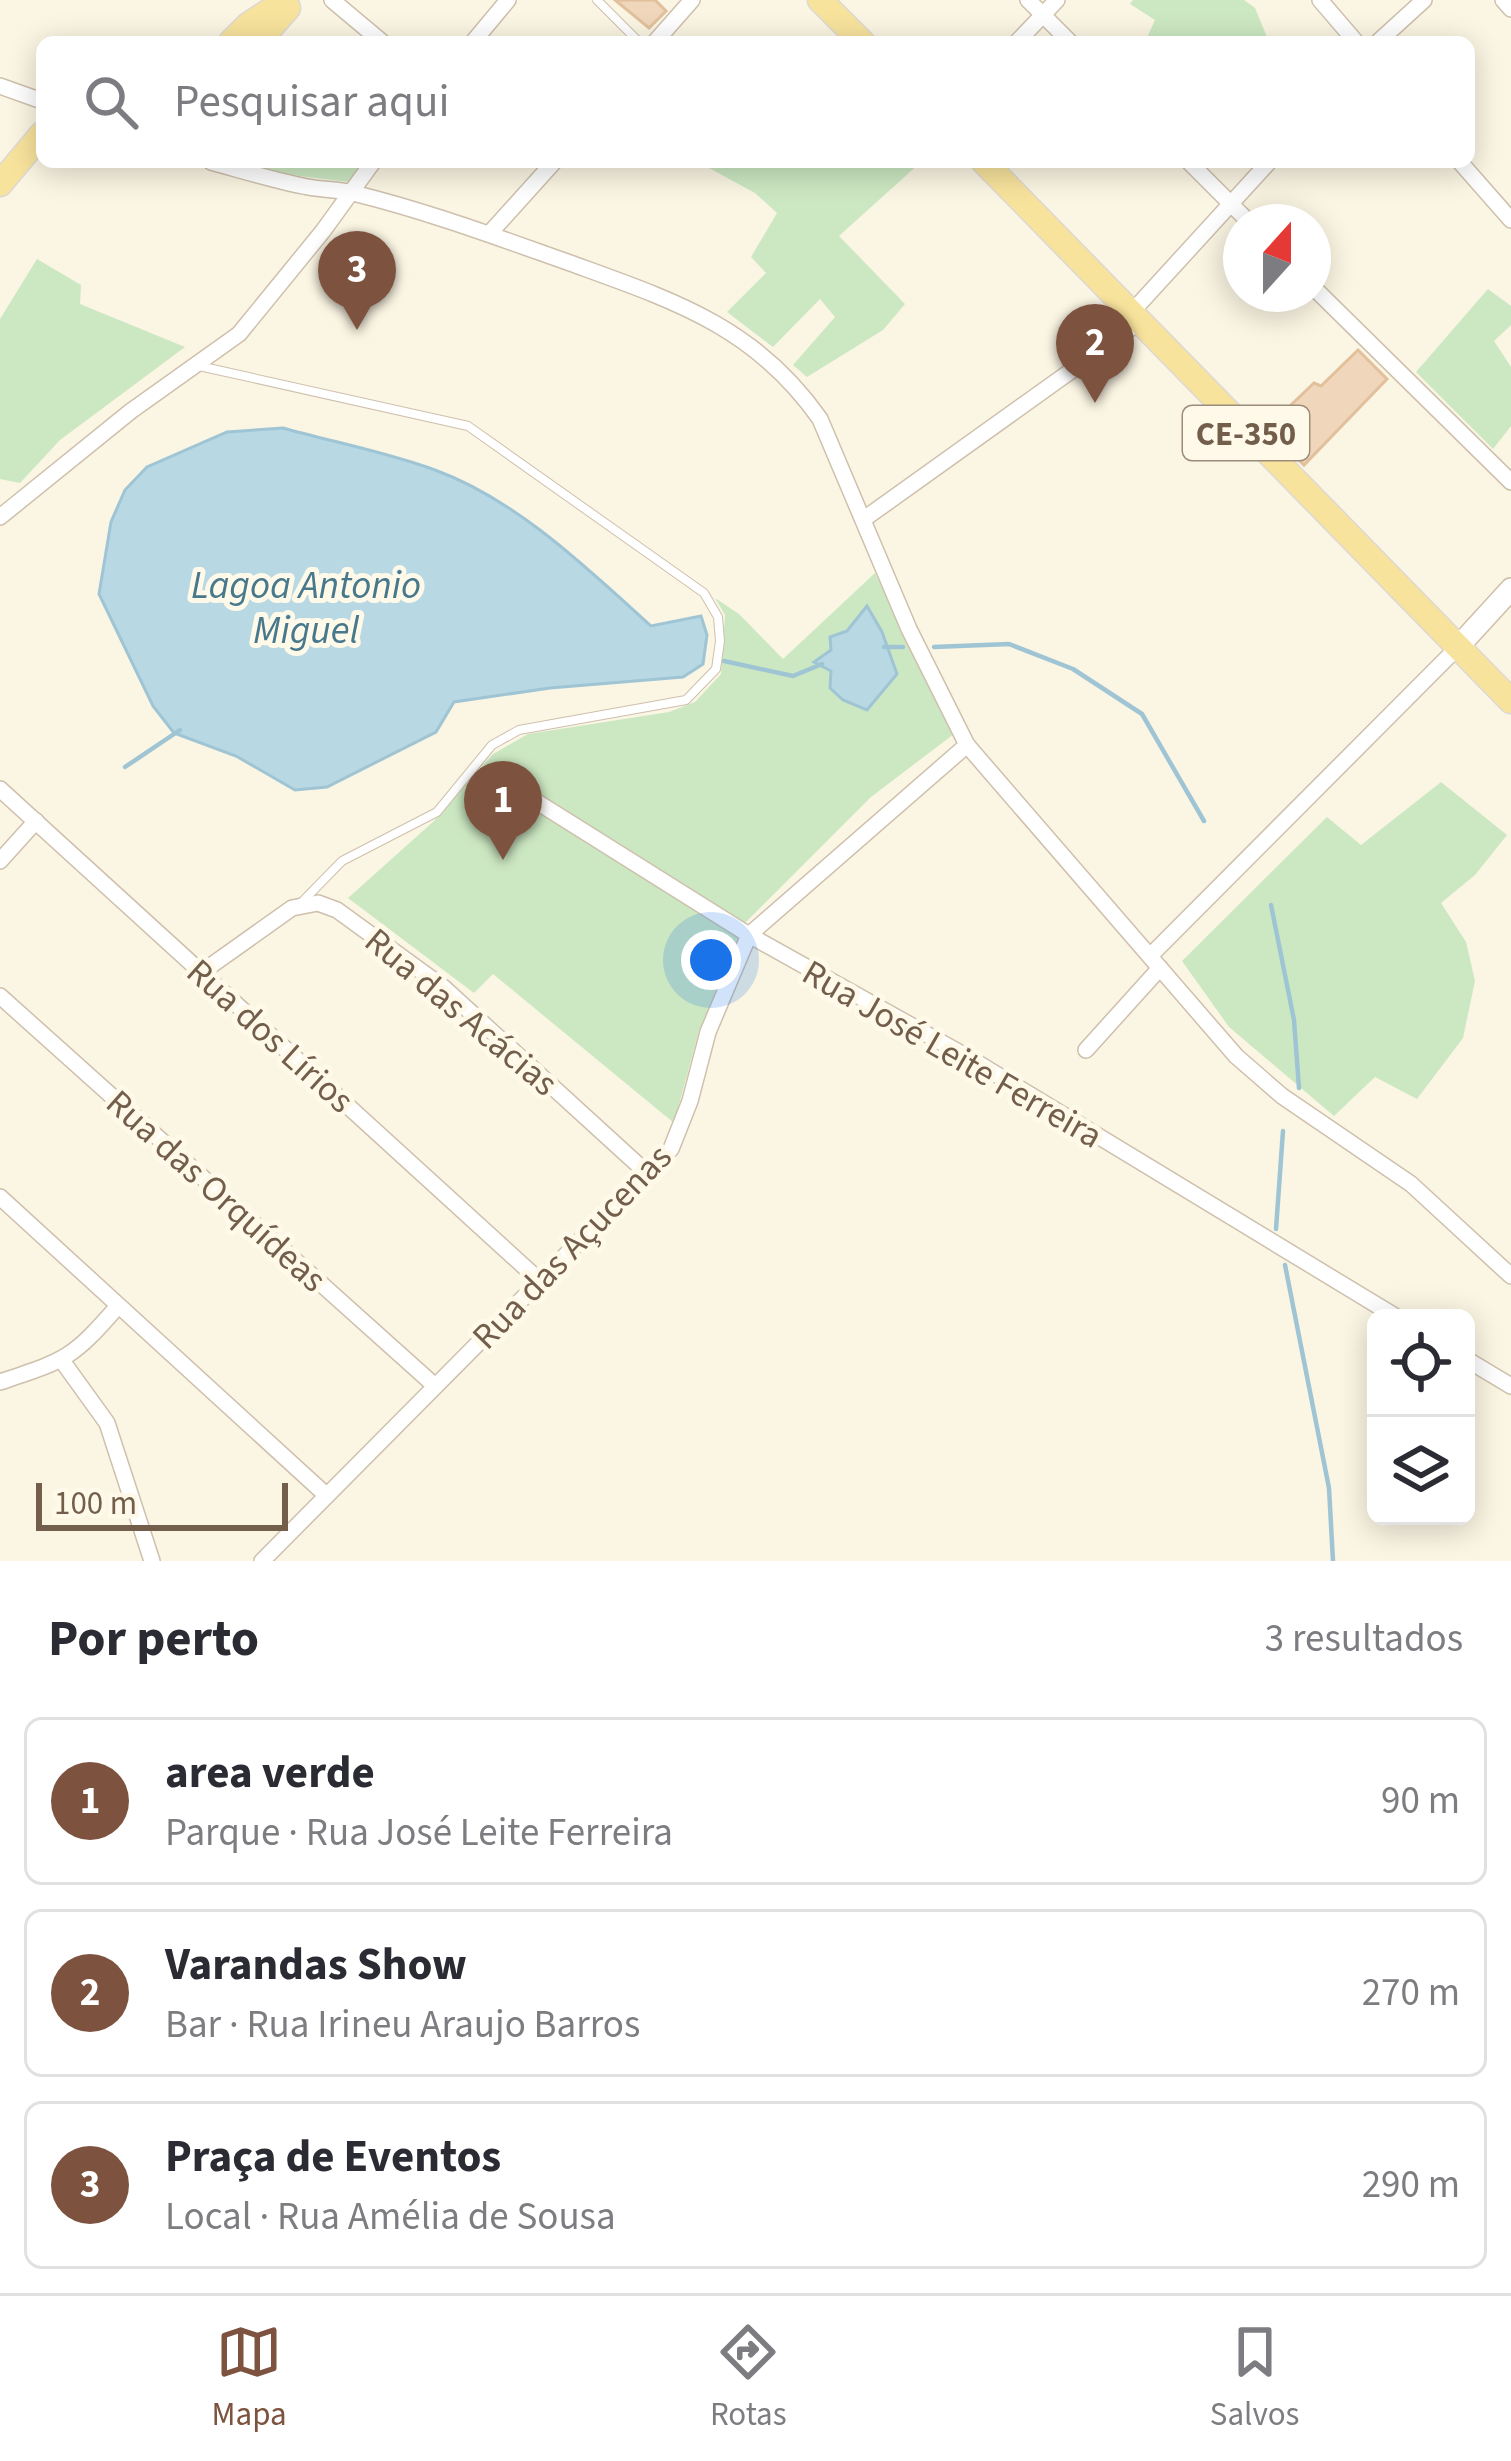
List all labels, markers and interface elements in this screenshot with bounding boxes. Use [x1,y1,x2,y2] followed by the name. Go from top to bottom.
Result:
[36,36,1475,168] search box
[78,69,144,135] icon: search
[174,70,449,134] text: Pesquisar aqui
[1223,204,1331,312] north arrow
[318,231,396,330] pin: 3
[1056,304,1134,403] pin: 2
[1183,406,1309,460] road number: CE-350
[191,558,421,659] water label: Lagoa Antonio Miguel
[464,761,542,860] pin: 1
[353,916,569,1108] street label: Rua das Acácias
[681,930,741,990] your location
[175,947,365,1125] street label: Rua dos Lírios
[793,947,1112,1161] street label: Rua José Leite Ferreira
[95,1078,337,1304] street label: Rua das Orquídeas
[461,1133,683,1361] street label: Rua das Açucenas
[1367,1309,1475,1525] map controls
[1367,1309,1475,1417] button: locate
[1367,1417,1475,1525] button: layers
[36,1477,288,1530] scale bar
[54,1480,137,1527] text: 100 m
[48,1603,259,1675] text: Por perto
[1265,1611,1463,1667] text: 3 resultados
[165,1741,375,1805] text: area verde
[80,1773,100,1829] text: 1
[1381,1773,1460,1829] text: 90 m
[165,1805,673,1861] text: Parque · Rua José Leite Ferreira
[165,1933,467,1997] text: Varandas Show
[80,1965,100,2021] text: 2
[1362,1965,1460,2021] text: 270 m
[165,1997,640,2053] text: Bar · Rua Irineu Araujo Barros
[165,2125,501,2189] text: Praça de Eventos
[80,2157,100,2213] text: 3
[1362,2157,1460,2213] text: 290 m
[165,2189,616,2245] text: Local · Rua Amélia de Sousa
[212,2319,287,2438] tab: Mapa
[710,2319,787,2438] tab: Rotas
[1210,2319,1299,2438] tab: Salvos

